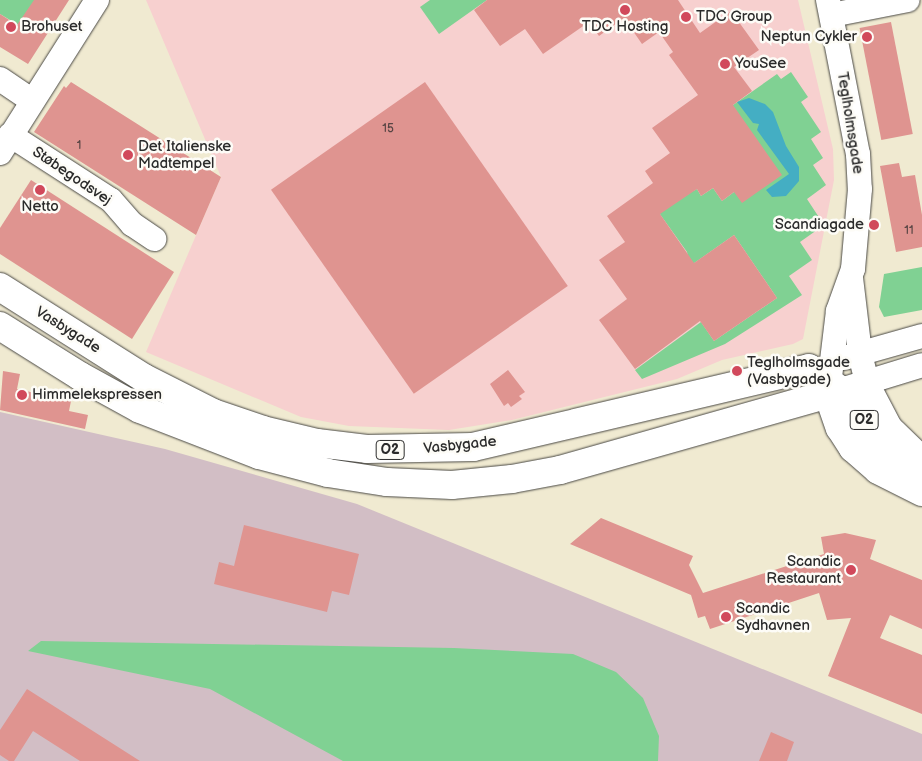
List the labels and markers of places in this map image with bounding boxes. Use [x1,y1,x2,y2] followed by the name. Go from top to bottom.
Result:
[619,4,631,16] marker: TDC Hosting
[696,8,772,26] place label: TDC Group
[680,11,692,23] marker: TDC Group
[21,18,82,36] place label: Brohuset
[582,18,668,36] place label: TDC Hosting
[5,21,17,33] marker: Brohuset
[761,28,857,46] place label: Neptun Cykler
[861,31,873,43] marker: Neptun Cykler
[735,55,786,73] place label: YouSee
[719,58,731,70] marker: YouSee
[138,137,231,172] place label: Det Italienske Madtempel
[122,149,134,161] marker: Det Italienske Madtempel
[34,184,46,196] marker: Netto
[21,198,59,216] place label: Netto
[775,216,864,234] place label: Scandiagade
[868,219,880,231] marker: Scandiagade
[747,353,850,388] place label: Teglholmsgade (Vasbygade)
[731,365,743,377] marker: Teglholmsgade (Vasbygade)
[32,386,162,404] place label: Himmelekspressen
[16,389,28,401] marker: Himmelekspressen
[766,552,841,587] place label: Scandic Restaurant
[845,564,857,576] marker: Scandic Restaurant
[736,599,810,634] place label: Scandic Sydhavnen
[720,611,732,623] marker: Scandic Sydhavnen

